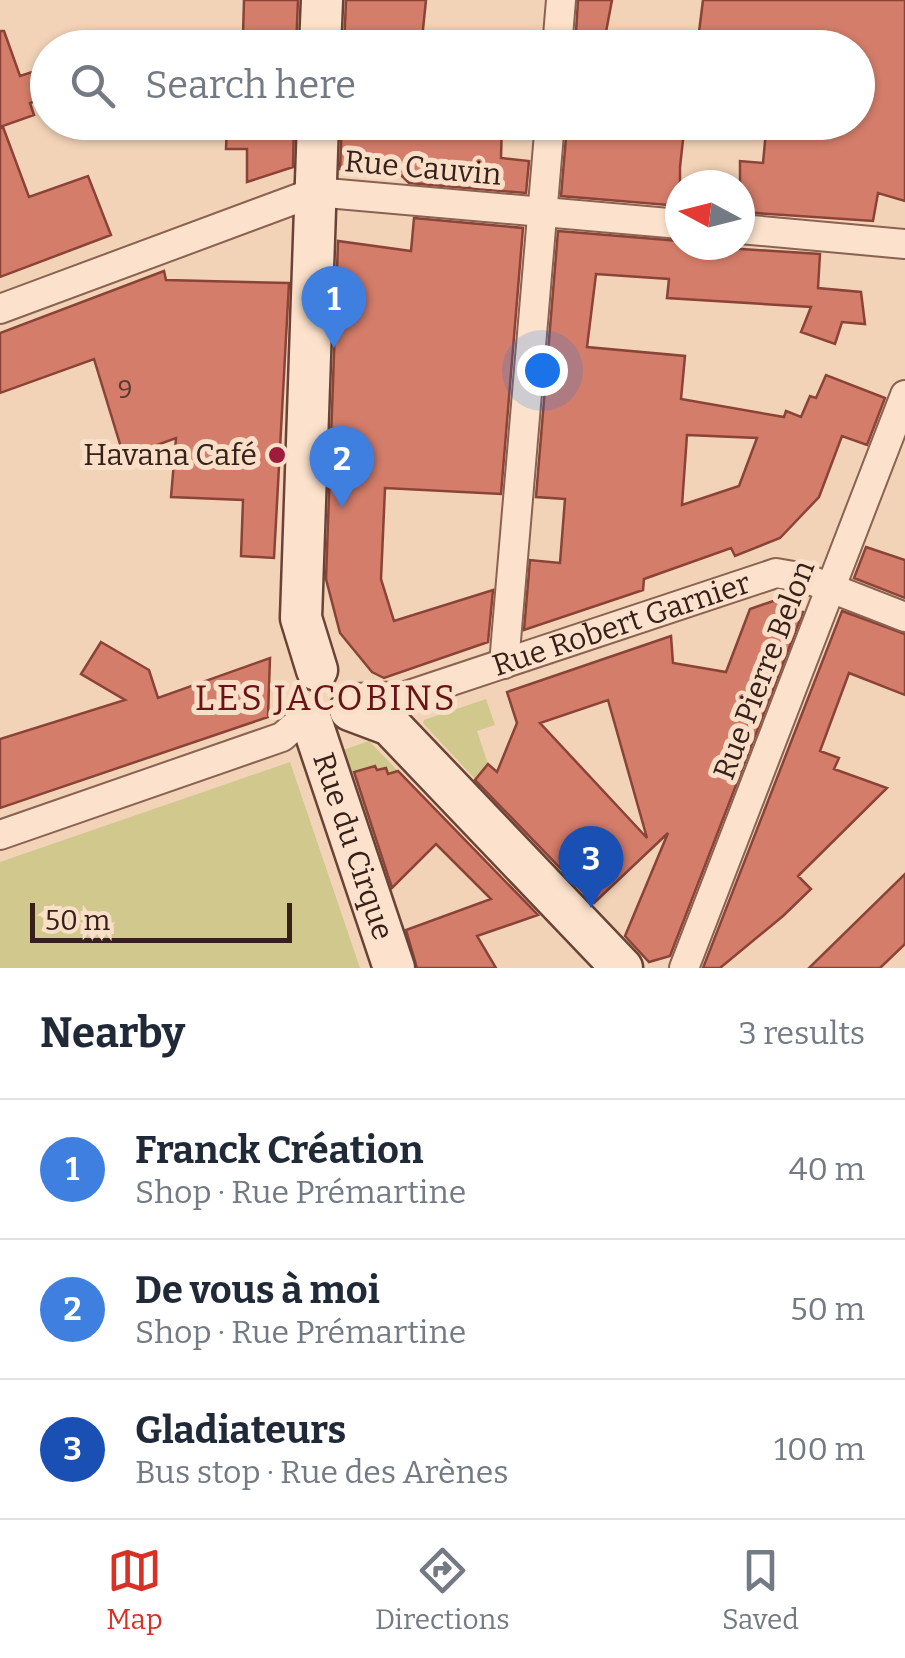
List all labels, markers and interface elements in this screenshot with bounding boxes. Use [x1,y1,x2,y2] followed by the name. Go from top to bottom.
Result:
[30,30,875,140] search box
[65,58,120,113] icon: search
[145,62,356,108] text: Search here
[343,143,503,193] street label: Rue Cauvin
[665,170,755,260] north arrow
[302,266,366,348] pin: 1
[517,345,568,396] your location
[118,375,132,405] house number: 9
[310,426,374,508] pin: 2
[83,437,257,473] place label: Havana Café
[266,444,288,466] marker: Havana Café
[706,556,822,784] street label: Rue Pierre Belon
[488,565,755,684] street label: Rue Robert Garnier
[195,677,457,719] district label: LES JACOBINS
[305,748,401,944] street label: Rue du Cirque
[558,826,624,908] pin: 3
[30,898,292,943] scale bar
[45,904,110,937] text: 50 m
[40,1008,185,1058] text: Nearby
[739,1014,865,1052] text: 3 results
[135,1127,423,1173] text: Franck Création
[66,1150,79,1188] text: 1
[789,1150,865,1188] text: 40 m
[135,1173,466,1211] text: Shop · Rue Prémartine
[135,1267,380,1313] text: De vous à moi
[63,1290,82,1328] text: 2
[790,1290,865,1328] text: 50 m
[135,1313,466,1351] text: Shop · Rue Prémartine
[135,1407,346,1453] text: Gladiateurs
[63,1430,82,1468] text: 3
[774,1430,865,1468] text: 100 m
[135,1453,509,1491] text: Bus stop · Rue des Arènes
[106,1543,163,1636] tab: Map
[375,1543,510,1636] tab: Directions
[722,1543,799,1636] tab: Saved

